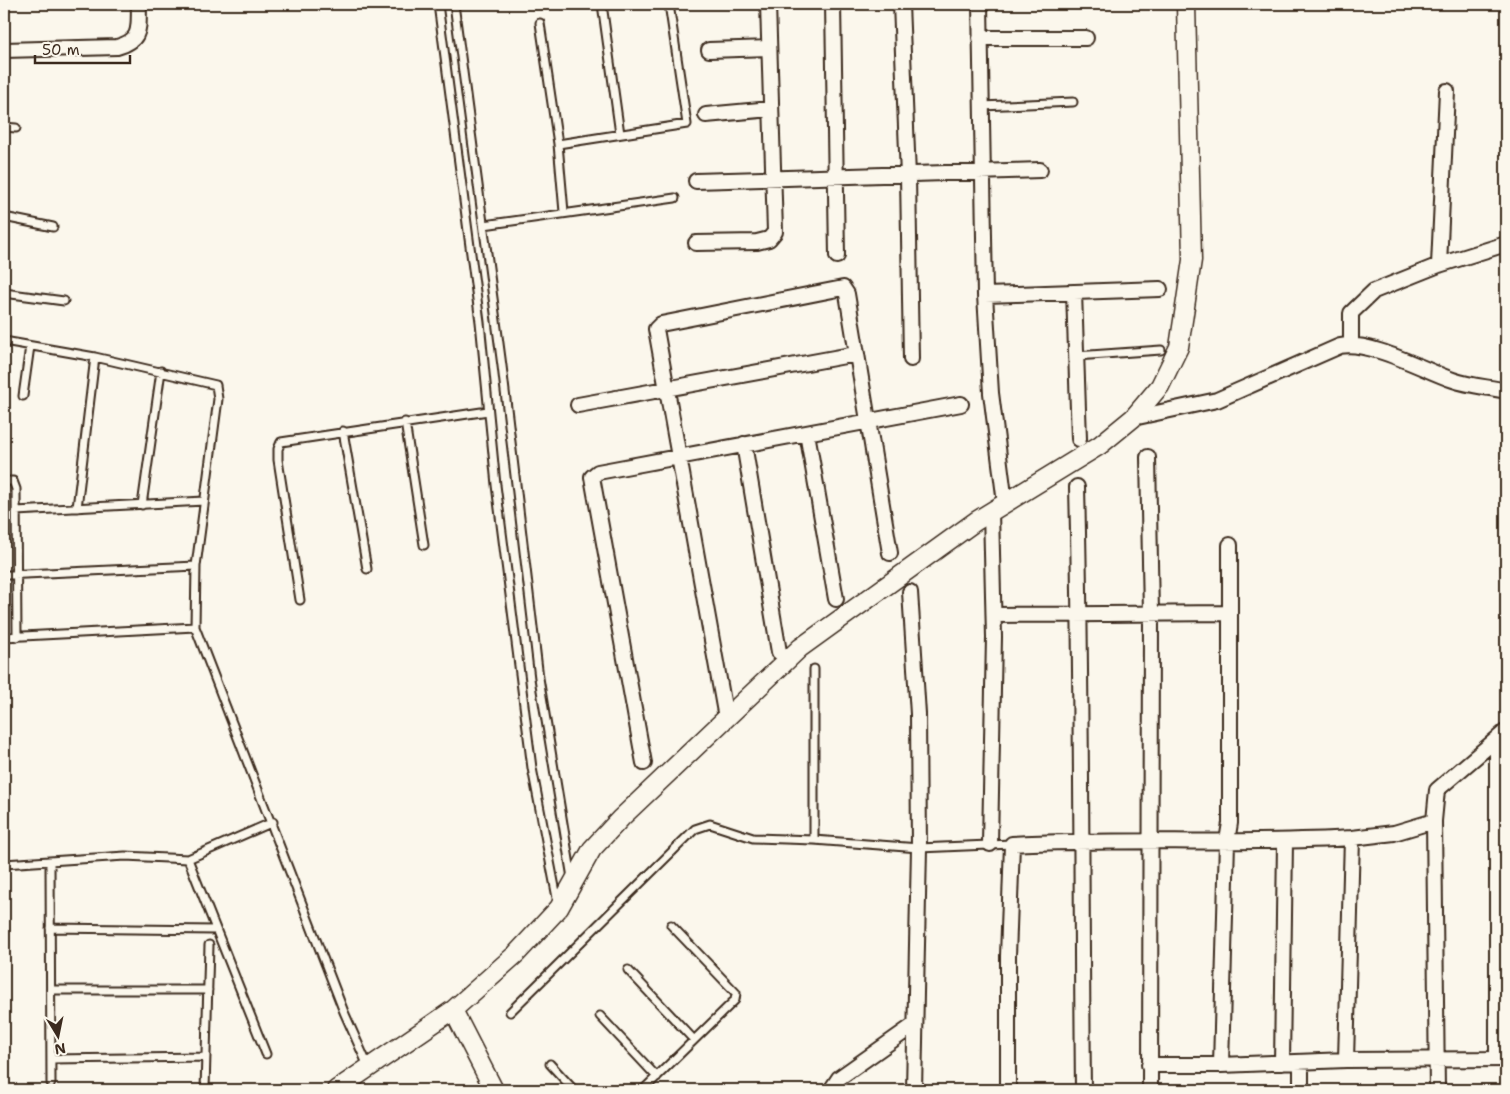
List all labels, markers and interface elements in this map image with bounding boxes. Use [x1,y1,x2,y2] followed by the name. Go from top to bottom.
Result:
[35,32,130,64] scale bar
[42,40,80,60] text: 50 m
[32,1012,82,1062] north arrow
[53,1039,67,1059] text: N

